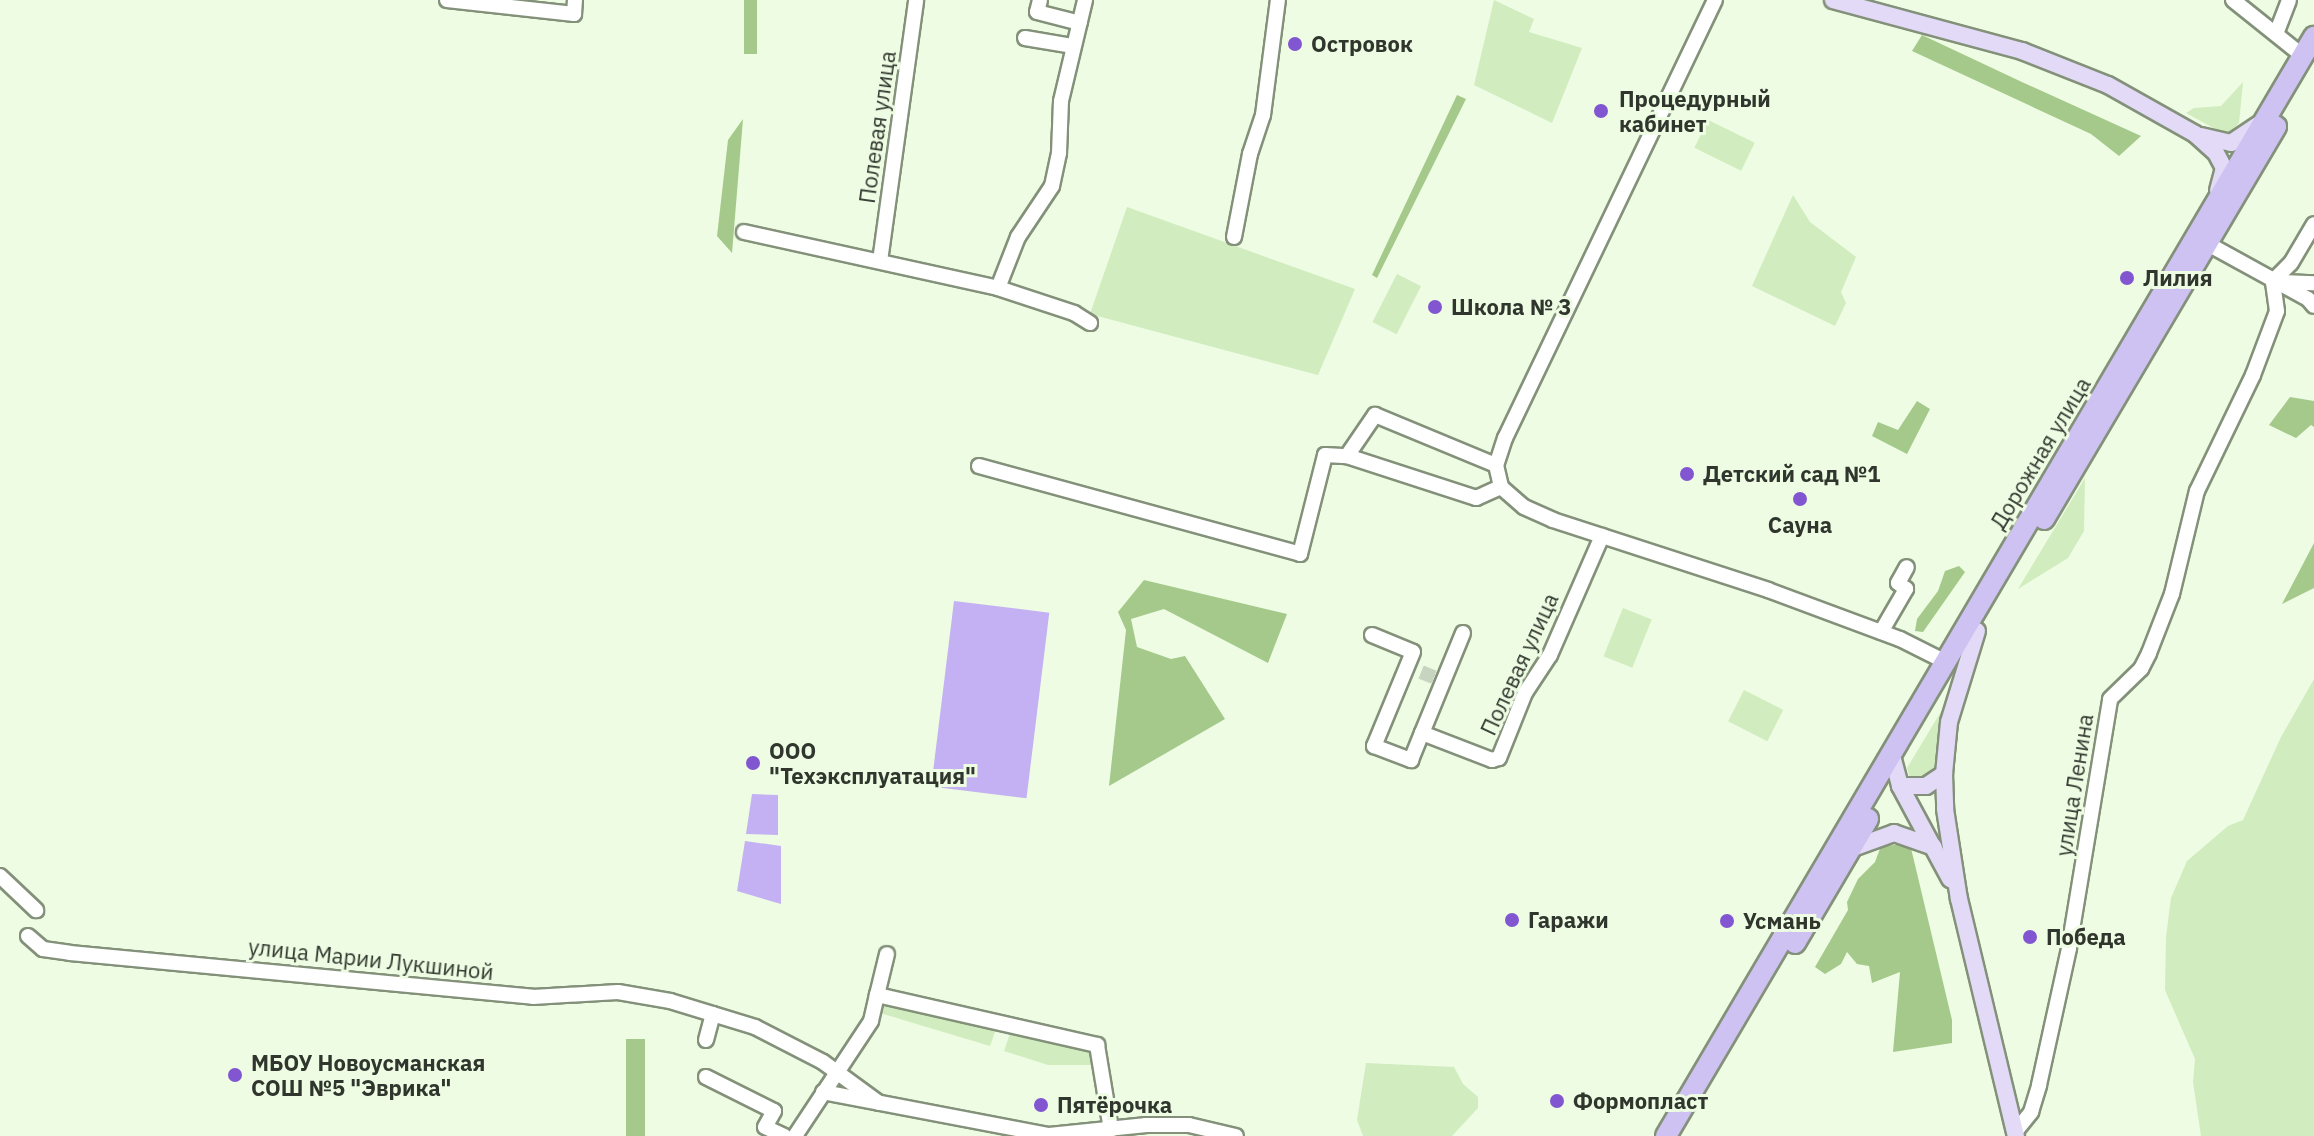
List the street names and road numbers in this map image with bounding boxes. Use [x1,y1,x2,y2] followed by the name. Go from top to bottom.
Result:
[853,49,901,205] street label: Полевая улица
[1984,372,2096,534] street label: Дорожная улица
[1475,589,1563,739] street label: Полевая улица
[2050,712,2098,858] street label: улица Ленина
[247,933,495,985] street label: улица Марии Лукшиной

